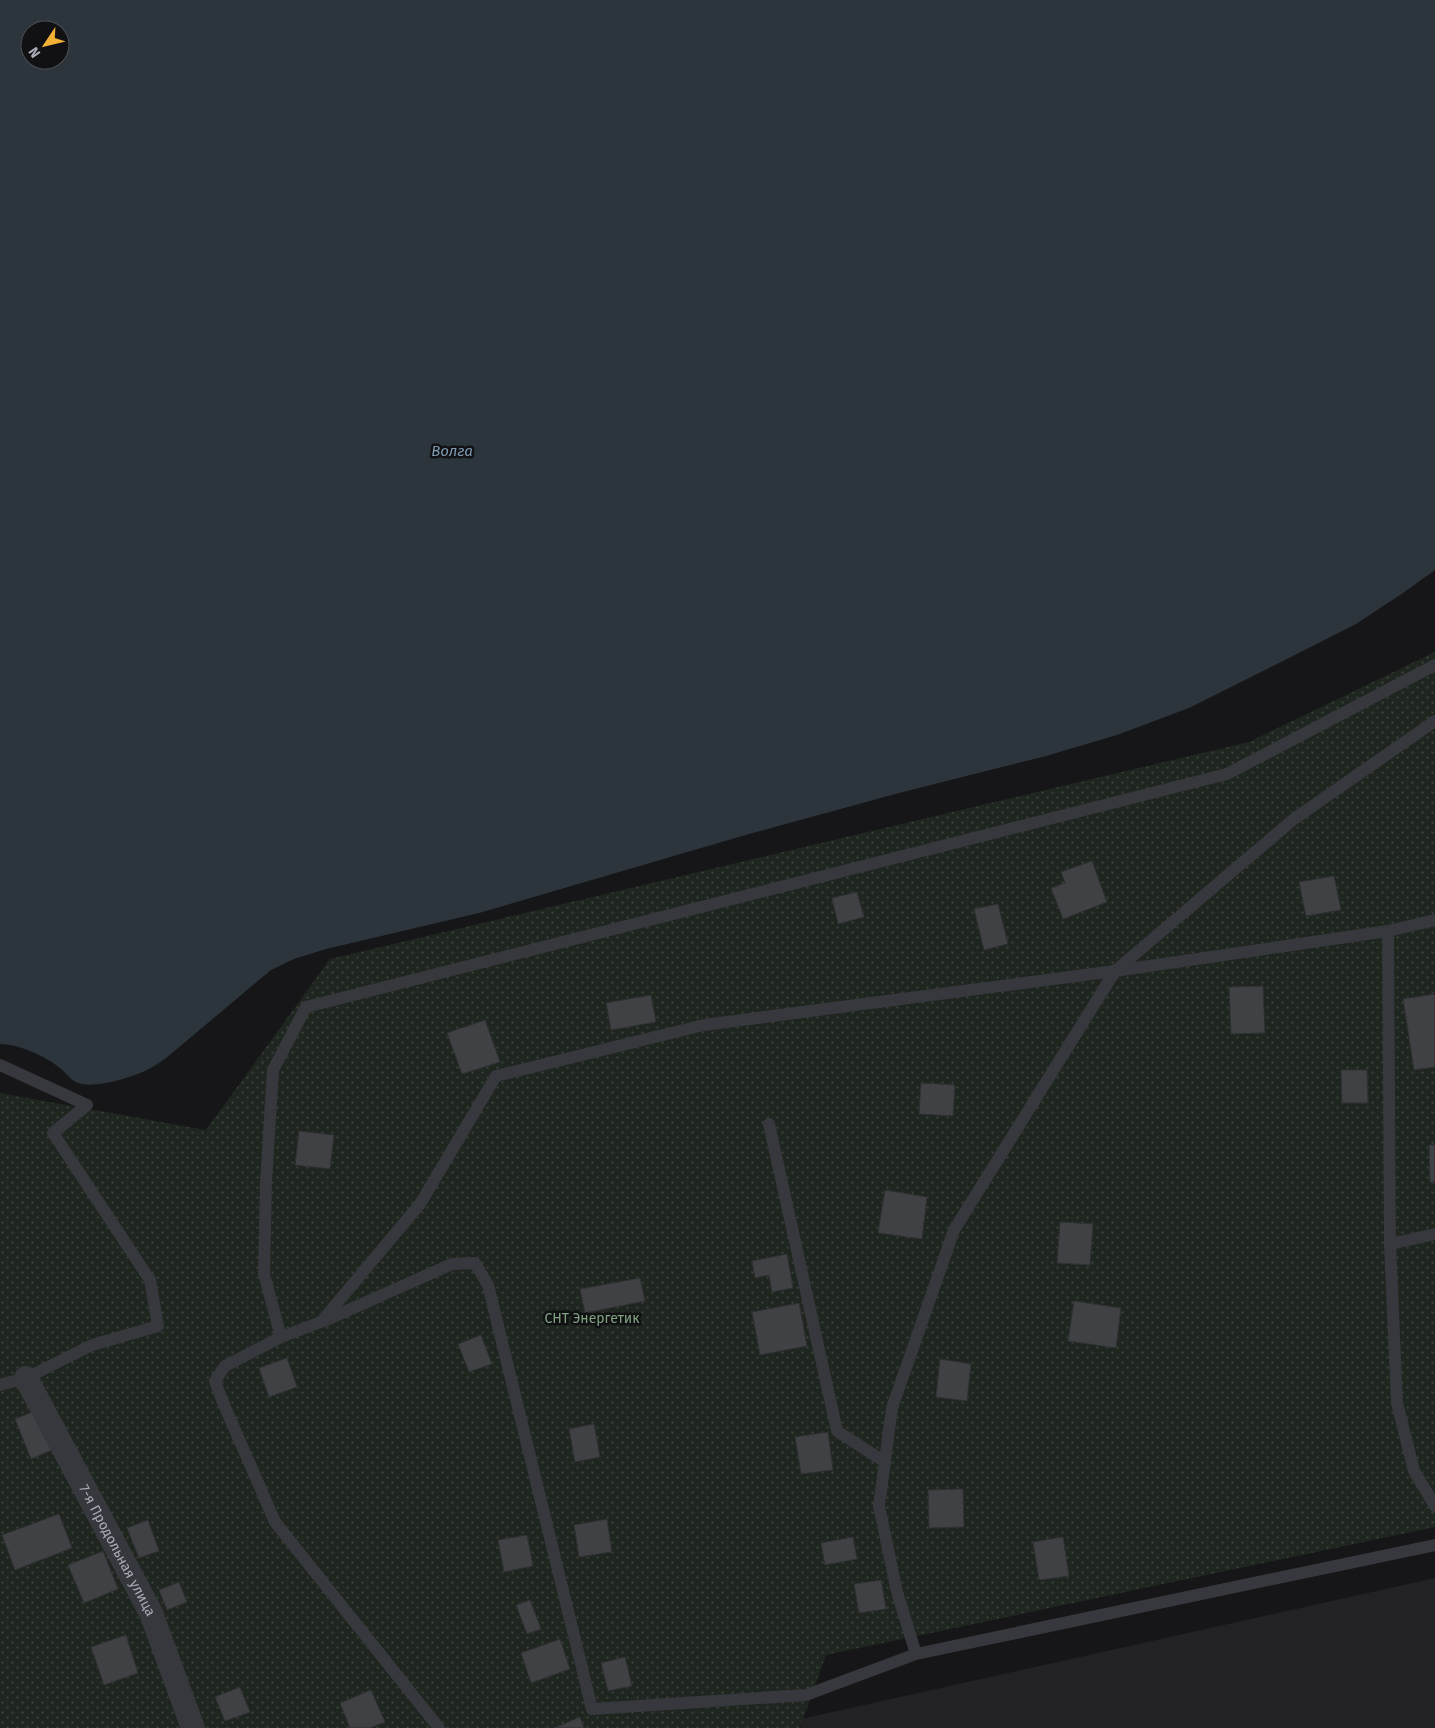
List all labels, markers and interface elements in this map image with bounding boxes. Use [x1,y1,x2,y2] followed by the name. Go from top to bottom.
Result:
[20,20,70,70] north arrow
[25,43,44,61] text: N
[431,442,473,460] water label: Волга
[545,1310,640,1327] park label: СНТ Энергетик
[75,1482,159,1619] street label: 7-я Продольная улица

